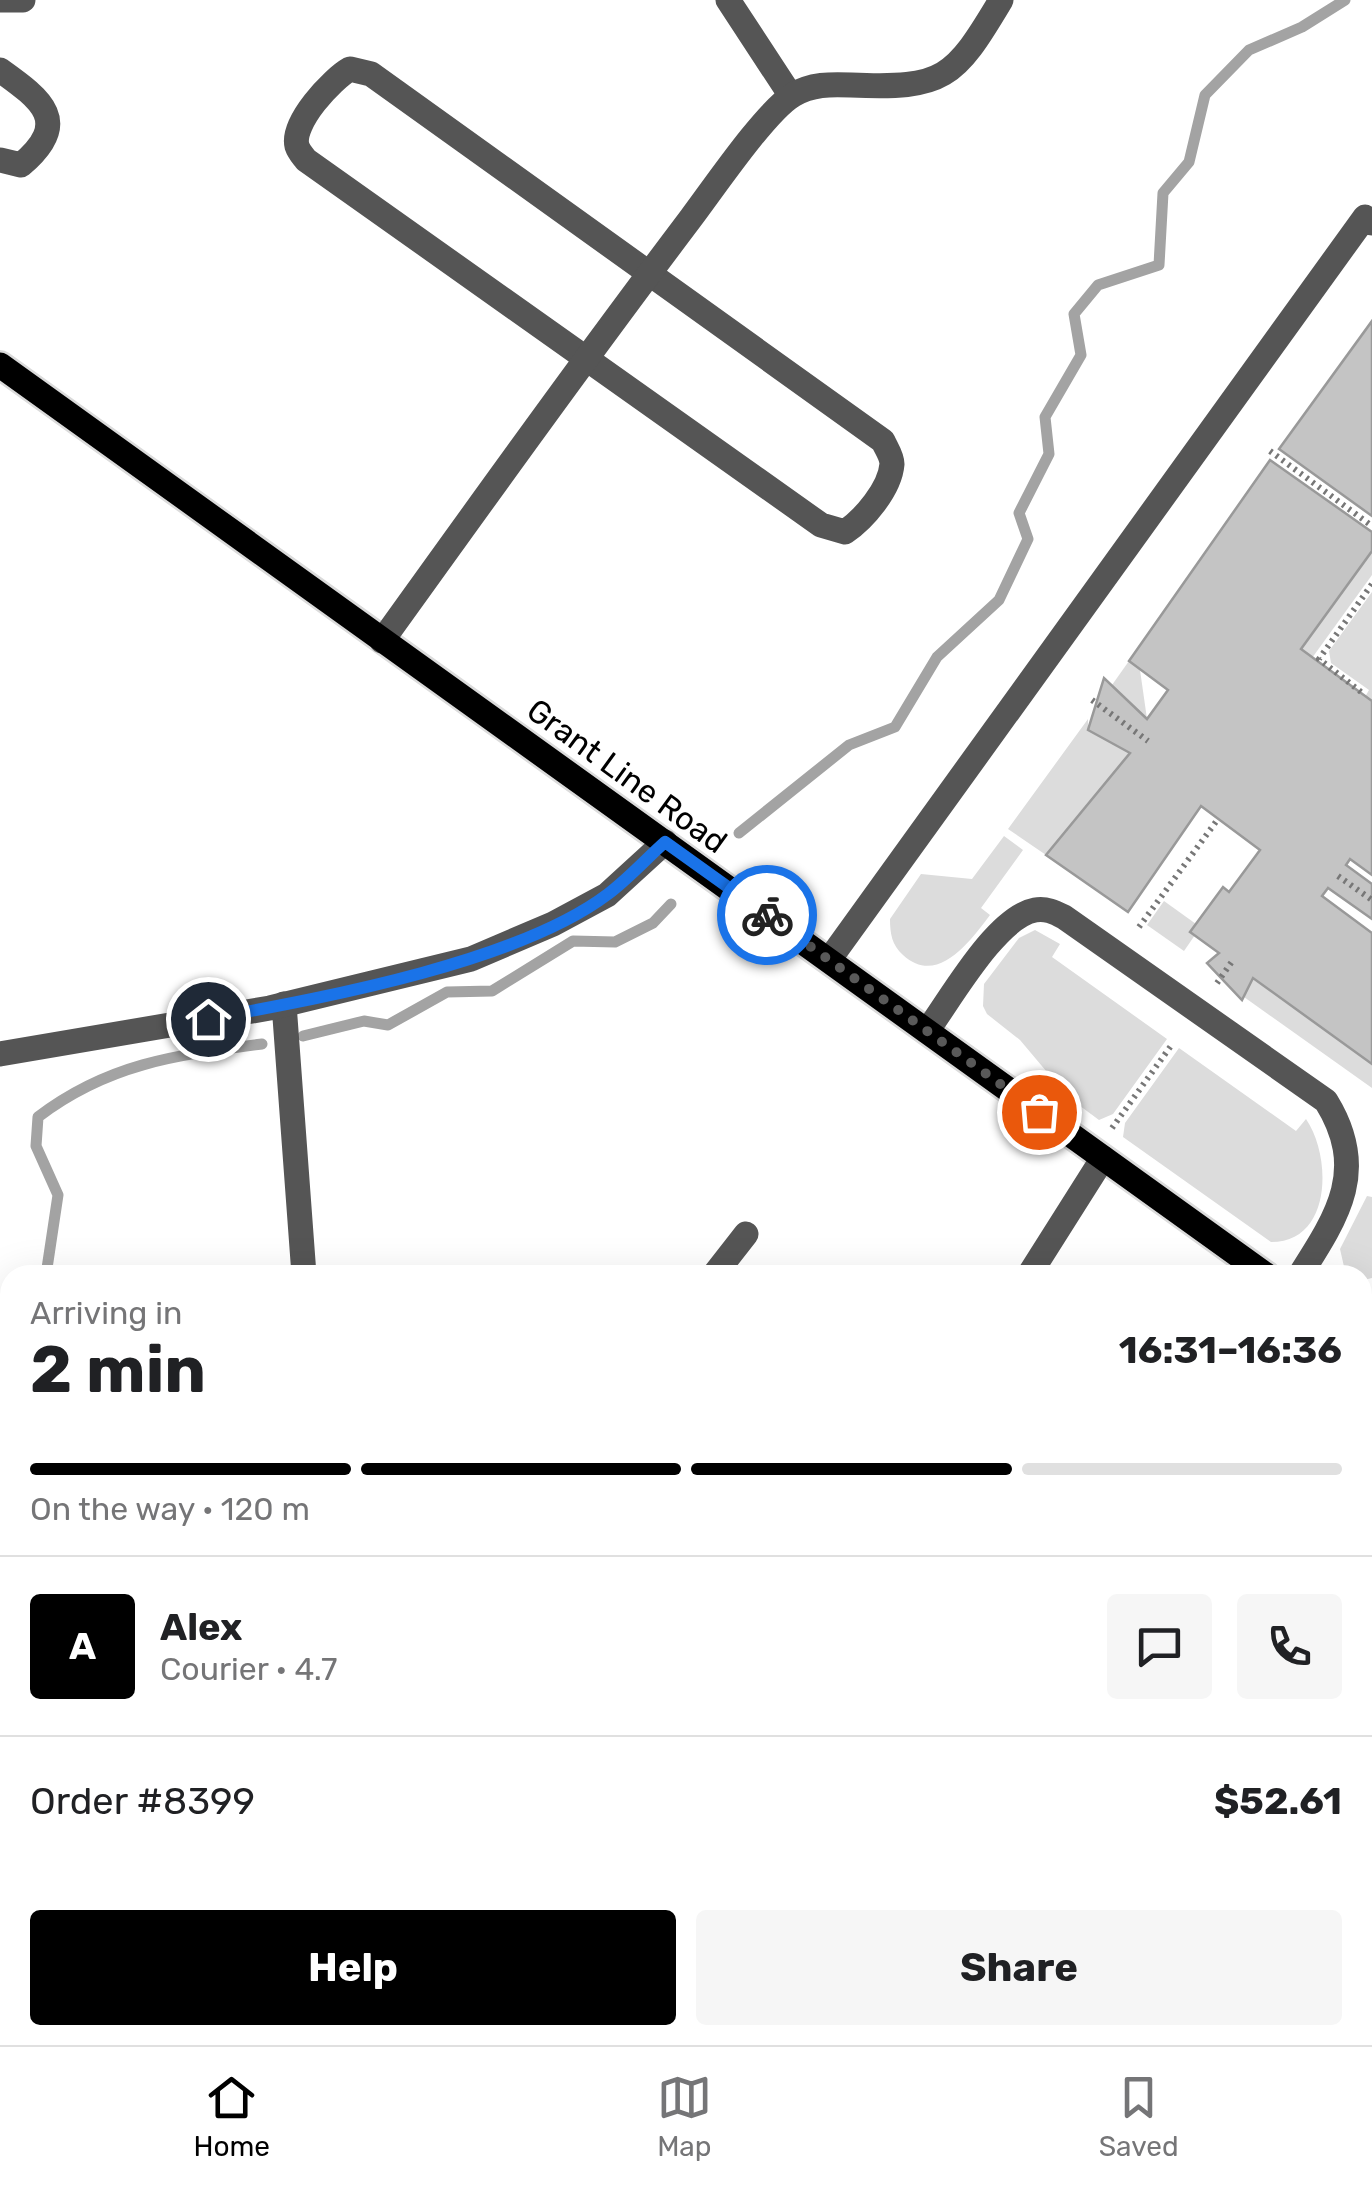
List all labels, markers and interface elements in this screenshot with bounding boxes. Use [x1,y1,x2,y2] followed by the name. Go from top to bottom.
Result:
[520,691,734,861] street label: Grant Line Road
[717,865,817,965] courier
[740,888,795,943] icon: bike
[166,977,251,1062] pin
[181,992,236,1047] icon: home
[997,1070,1082,1155] pin
[1012,1085,1067,1140] icon: bag
[30,1294,182,1332] text: Arriving in
[1119,1327,1342,1373] text: 16:31–16:36
[30,1331,206,1408] text: 2 min
[30,1490,310,1528] text: On the way · 120 m
[1107,1594,1212,1699] button: chat
[1237,1594,1342,1699] button: phone
[160,1604,242,1650] text: Alex
[69,1623,96,1669] text: A
[160,1650,337,1688] text: Courier · 4.7
[30,1778,255,1824] text: Order #8399
[1214,1778,1342,1824] text: $52.61
[30,1910,676,2025] button: Help
[696,1910,1342,2025] button: Share
[193,2070,270,2163] tab: Home
[657,2070,712,2163] tab: Map
[1099,2070,1179,2163] tab: Saved

